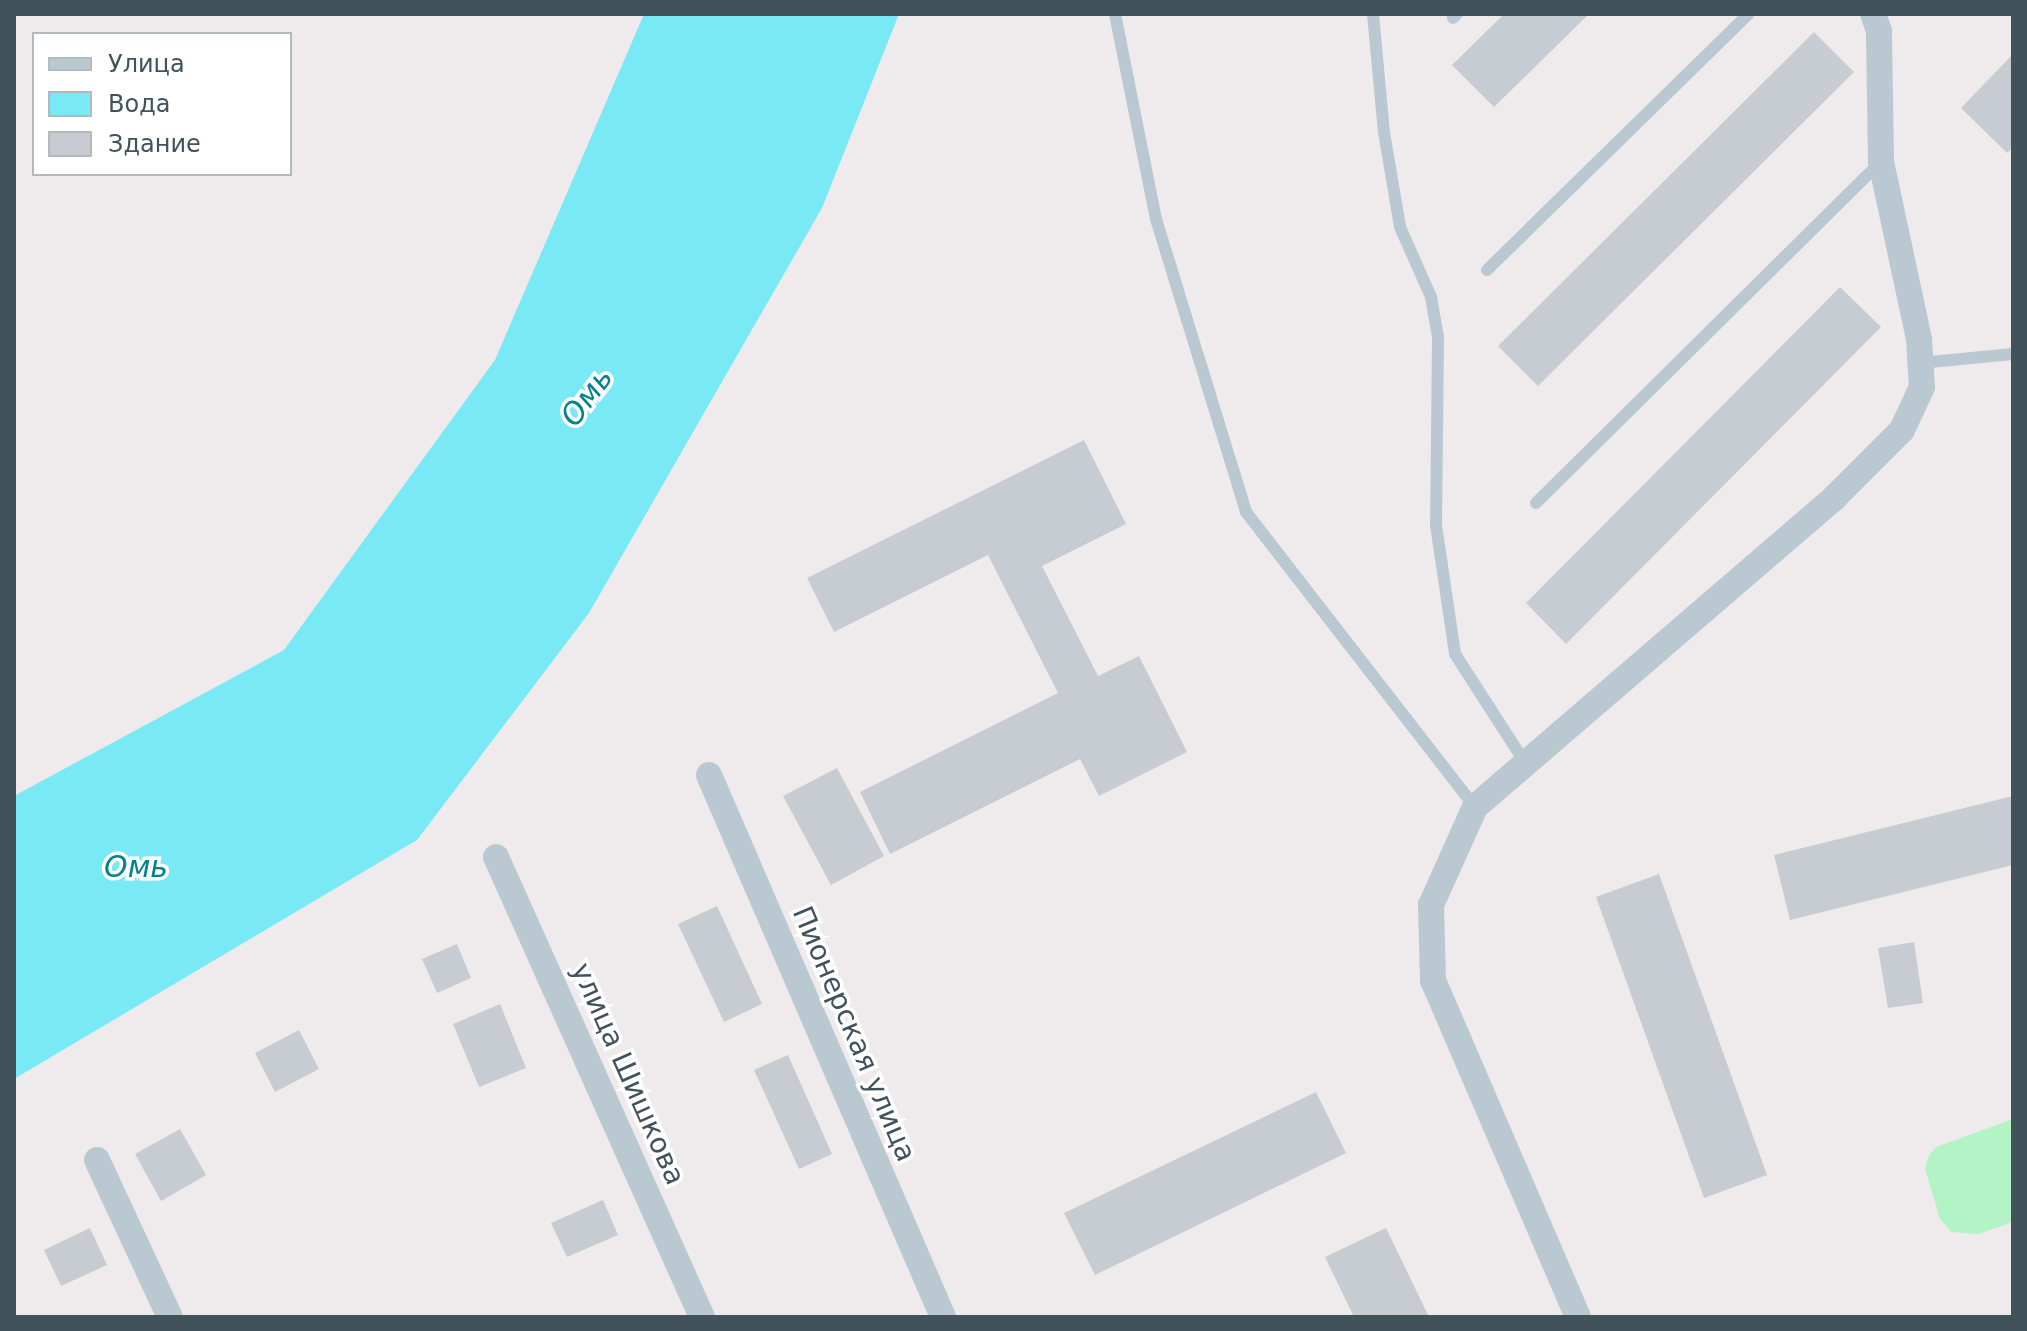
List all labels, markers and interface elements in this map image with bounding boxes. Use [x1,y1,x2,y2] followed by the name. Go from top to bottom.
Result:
[32,32,292,176] legend
[108,50,185,78] text: Улица
[108,90,170,118] text: Вода
[108,130,201,158] text: Здание
[553,361,621,433] water label: Омь
[104,849,168,885] water label: Омь
[785,901,923,1167] street label: Пионерская улица
[564,958,692,1190] street label: улица Шишкова

